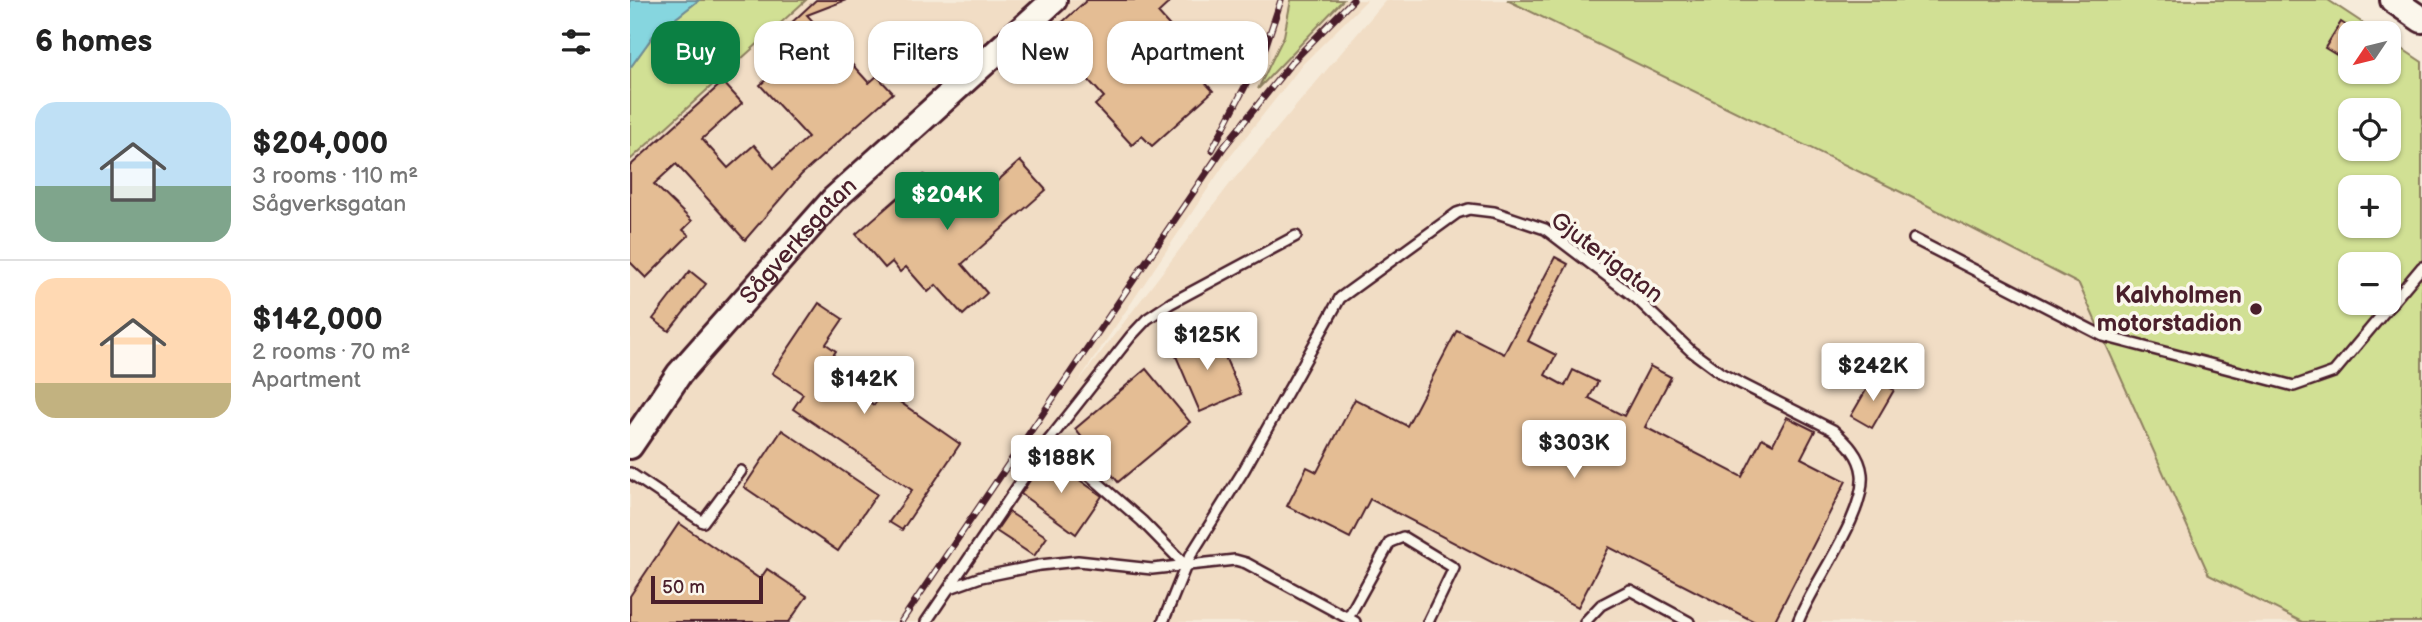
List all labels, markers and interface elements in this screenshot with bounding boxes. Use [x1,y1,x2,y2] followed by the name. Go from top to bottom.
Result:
[651,21,740,84] chip: Buy
[754,21,854,84] chip: Rent
[868,21,983,84] chip: Filters
[997,21,1093,84] chip: New
[1107,21,1268,84] chip: Apartment
[2338,21,2401,84] north arrow
[2338,21,2401,315] map controls
[557,23,595,61] icon: filters
[35,24,152,60] text: 6 homes
[2338,98,2401,161] button: locate
[252,126,388,162] text: $204,000
[91,130,175,214] icon: home
[252,162,418,190] text: 3 rooms · 110 m²
[734,171,863,310] street label: Sågverksgatan
[898,173,996,232] pin: $204K
[2338,175,2401,238] button: +
[911,181,983,209] text: $204K
[252,190,406,218] text: Sågverksgatan
[1545,206,1669,309] street label: Gjuterigatan
[2338,252,2401,315] button: −
[2097,281,2242,338] place label: Kalvholmen motorstadion
[2248,301,2264,317] marker: Kalvholmen motorstadion
[252,302,383,338] text: $142,000
[91,306,175,390] icon: home
[1158,312,1256,372] pin: $125K
[1173,321,1241,349] text: $125K
[252,338,411,366] text: 2 rooms · 70 m²
[1824,344,1922,403] pin: $242K
[1837,352,1909,380] text: $242K
[815,356,913,416] pin: $142K
[830,365,898,393] text: $142K
[252,366,361,394] text: Apartment
[1525,420,1623,480] pin: $303K
[1538,429,1610,457] text: $303K
[1012,435,1110,495] pin: $188K
[1027,444,1095,472] text: $188K
[651,573,763,605] scale bar
[662,576,705,599] text: 50 m

